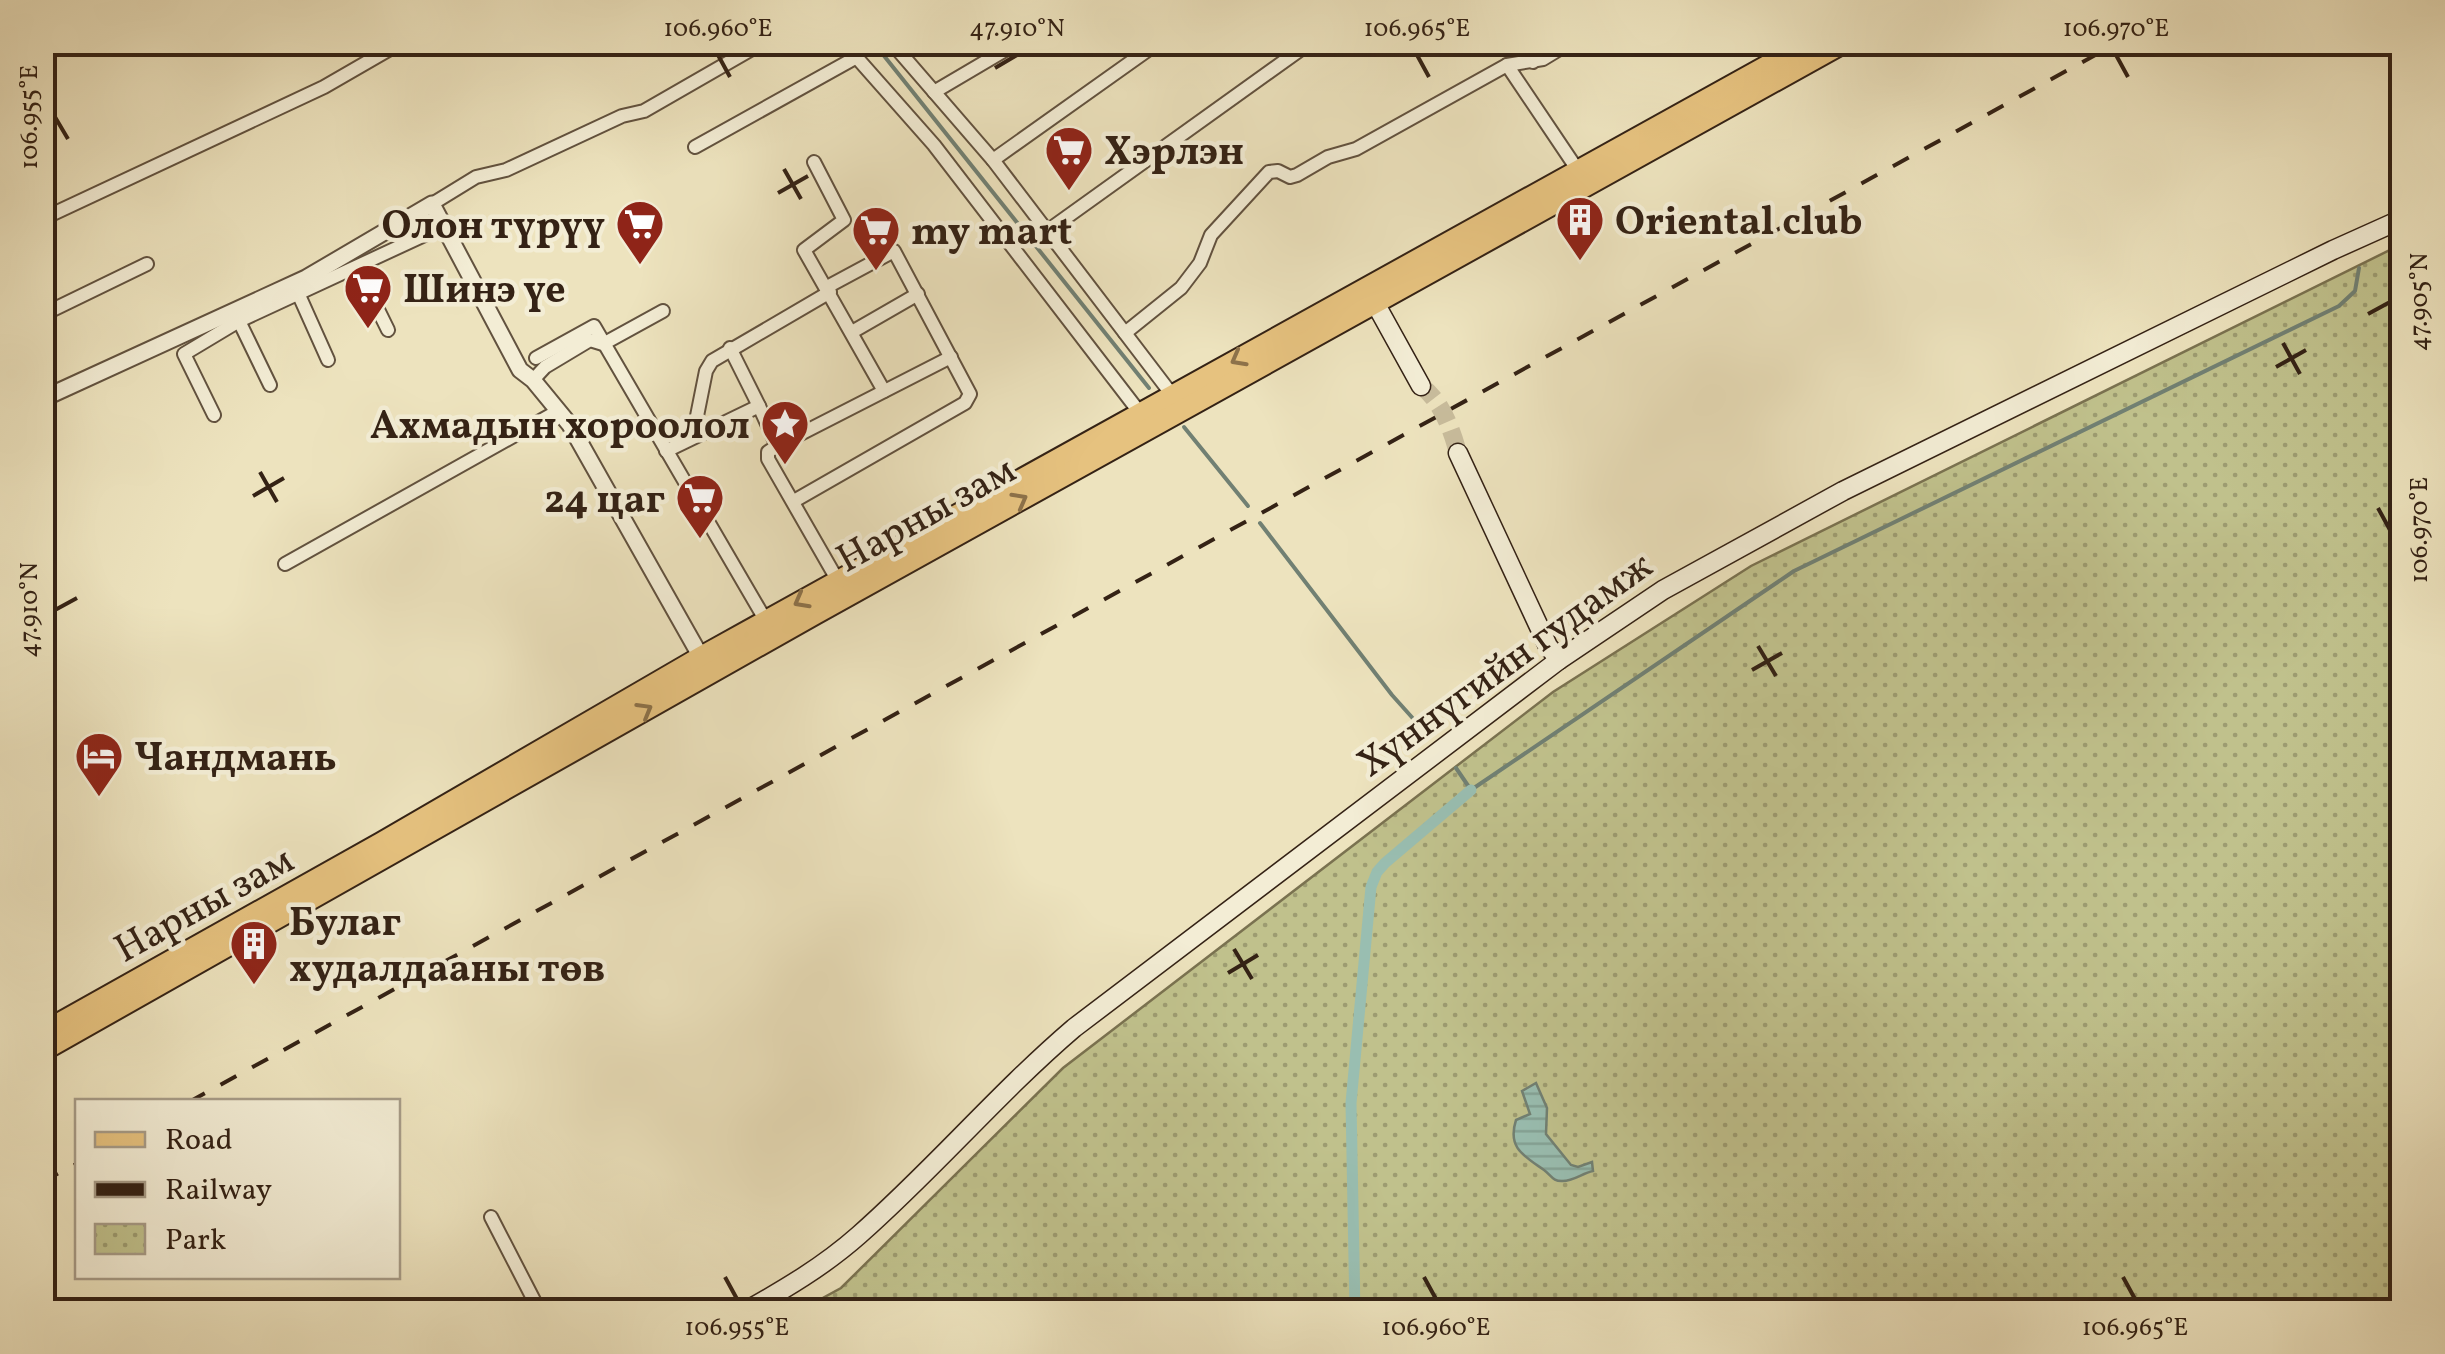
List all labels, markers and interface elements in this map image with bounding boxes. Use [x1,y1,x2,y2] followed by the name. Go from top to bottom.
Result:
[663,12,773,47] text: 106.960°E
[969,12,1065,47] text: 47.910°N
[1364,12,1470,47] text: 106.965°E
[2063,12,2169,47] text: 106.970°E
[13,65,48,169] text: 106.955°E
[1043,124,1095,192] supermarket icon: Хэрлэн
[1104,126,1244,182] place label: Хэрлэн
[1554,194,1606,262] building icon: Oriental club
[1615,196,1863,252] place label: Oriental club
[614,198,666,266] supermarket icon: Олон түрүү
[381,200,605,256] place label: Олон түрүү
[850,204,902,272] supermarket icon: my mart
[911,206,1072,262] place label: my mart
[2403,253,2438,351] text: 47.905°N
[342,262,394,330] supermarket icon: Шинэ үе
[403,264,566,320] place label: Шинэ үе
[1231,346,1249,366] one-way arrow
[759,398,811,466] place icon: Ахмадын хороолол
[370,400,750,456] place label: Ахмадын хороолол
[827,444,1027,589] street label: Нарны зам
[674,472,726,540] supermarket icon: 24 цаг
[544,474,665,530] place label: 24 цаг
[2403,477,2438,583] text: 106.970°E
[1010,492,1028,512] one-way arrow
[1347,540,1666,793] street label: Хүннүгийн гудамж
[13,562,48,658] text: 47.910°N
[793,589,811,609] one-way arrow
[634,702,652,722] one-way arrow
[73,730,125,798] hotel icon: Чандмань
[134,732,337,788] place label: Чандмань
[105,834,305,979] street label: Нарны зам
[289,897,605,999] place label: Булаг худалдааны төв
[228,918,280,986] building icon: Булаг худалдааны төв
[75,1099,400,1279] legend
[165,1120,233,1162] text: Road
[165,1170,272,1212] text: Railway
[165,1220,226,1262] text: Park
[685,1311,789,1346] text: 106.955°E
[1381,1311,1491,1346] text: 106.960°E
[2082,1311,2188,1346] text: 106.965°E

